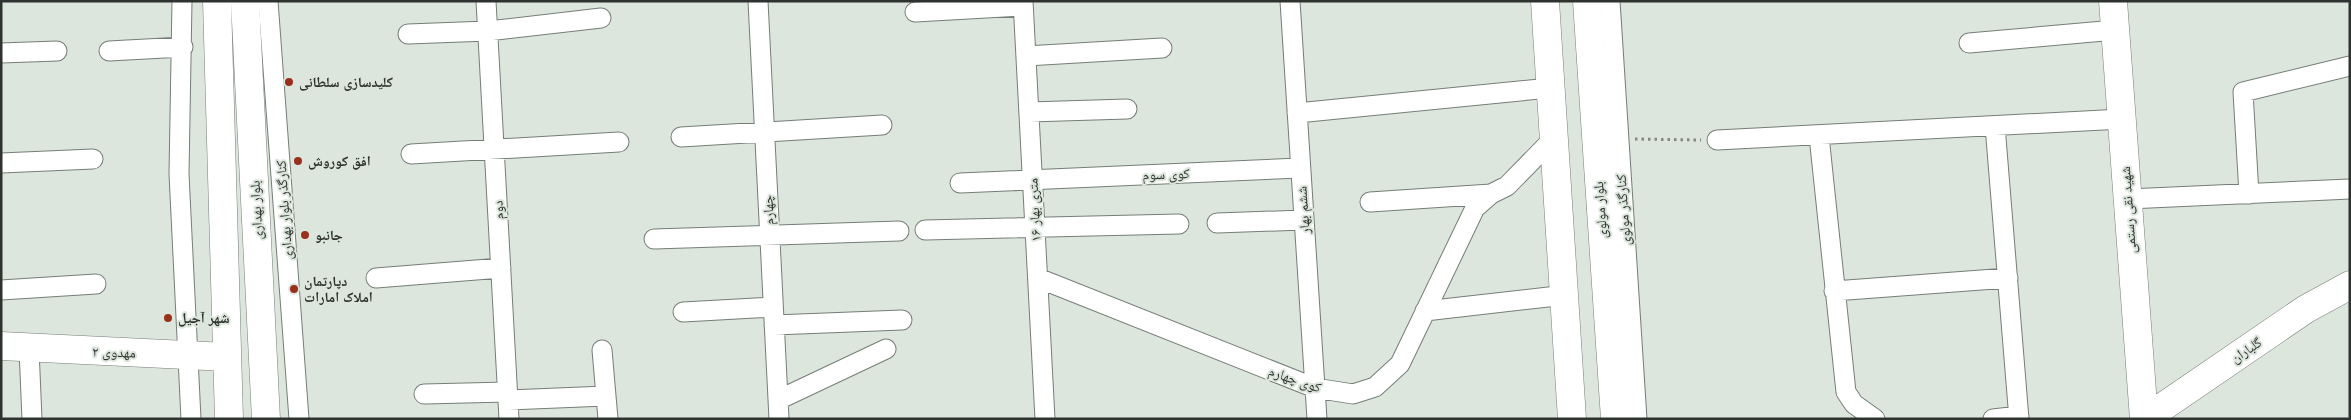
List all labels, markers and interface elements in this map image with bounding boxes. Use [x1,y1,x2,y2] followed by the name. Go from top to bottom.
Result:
[299,73,393,91] place label: کلیدسازی سلطانی
[283,76,295,88] marker: کلیدسازی سلطانی
[308,152,371,170] place label: افق کوروش
[292,155,304,167] marker: افق کوروش
[272,159,296,260] street label: کنارگذر بلوار بهداری
[1142,164,1190,185] street label: کوی سوم
[2116,166,2140,254] street label: شهید نقی رستمی
[1612,174,1634,246] street label: کنارگذر مولوی
[1023,178,1045,242] street label: ۱۶ متری بهار
[245,180,267,240] street label: بلوار بهداری
[1589,181,1611,239] street label: بلوار مولوی
[1292,186,1315,235] street label: ششم بهار
[758,194,779,225] street label: چهارم
[488,200,508,220] street label: دوم
[315,226,343,244] place label: جانبو
[299,229,311,241] marker: جانبو
[304,272,373,306] place label: دپارتمان املاک امارات
[288,283,300,295] marker: دپارتمان املاک امارات
[178,309,230,327] place label: شهر آجیل
[162,312,174,324] marker: شهر آجیل
[2227,333,2265,367] street label: گلباران
[92,342,136,362] street label: مهدوی ۲
[1266,362,1324,397] street label: کوی چهارم

